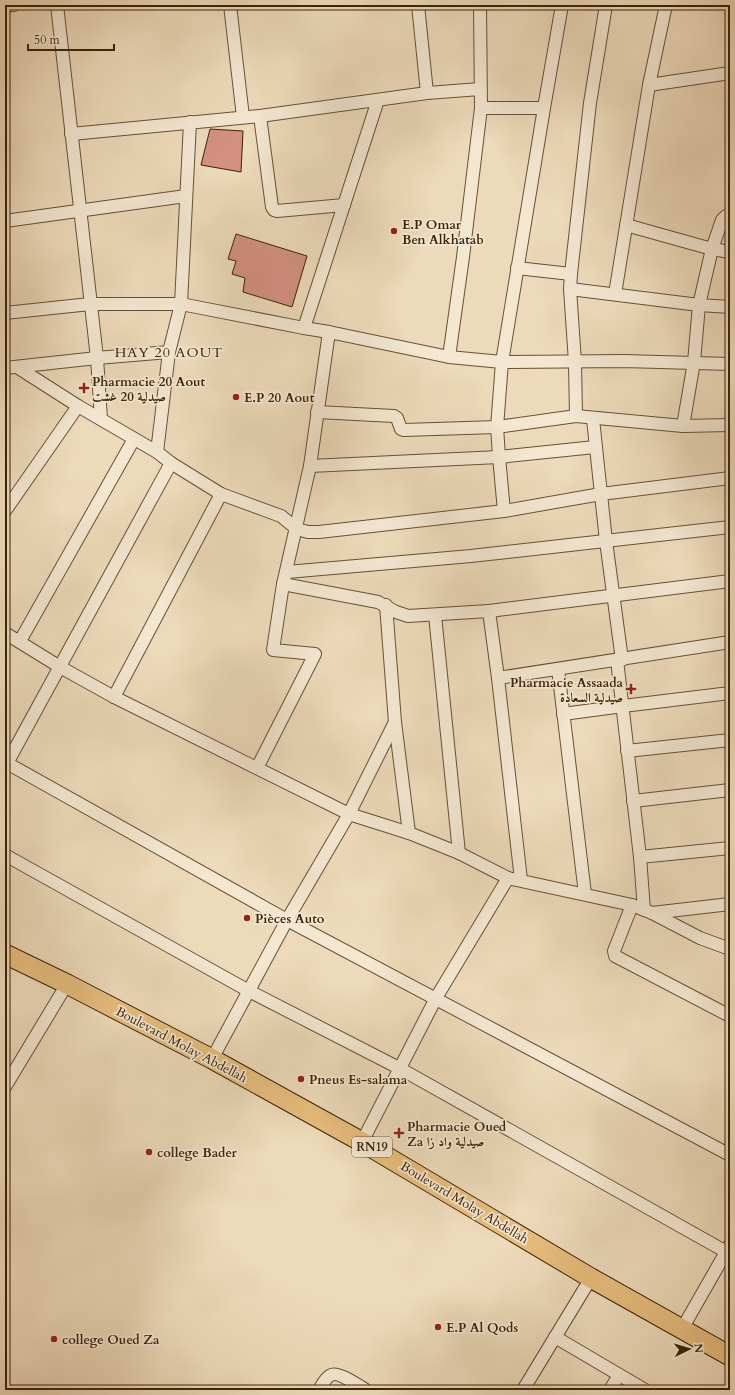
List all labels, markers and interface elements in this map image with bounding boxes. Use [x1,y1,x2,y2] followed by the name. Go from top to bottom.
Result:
[28,26,114,52] scale bar
[34,32,61,48] text: 50 m
[402,216,484,249] place label: E.P Omar Ben Alkhatab
[389,226,399,236] marker: E.P Omar Ben Alkhatab
[115,343,223,362] district label: HAY 20 AOUT
[92,373,206,406] place label: Pharmacie 20 Aout صيدلية 20 غشت
[79,383,89,393] marker: Pharmacie 20 Aout صيدلية 20 غشت
[244,389,315,407] place label: E.P 20 Aout
[231,392,241,402] marker: E.P 20 Aout
[510,674,624,707] place label: Pharmacie Assaada صيدلية السعادة
[626,684,636,694] marker: Pharmacie Assaada صيدلية السعادة
[255,910,325,928] place label: Pièces Auto
[242,913,252,923] marker: Pièces Auto
[113,1003,250,1087] street label: Boulevard Molay Abdellah
[309,1071,408,1089] place label: Pneus Es-salama
[296,1074,306,1084] marker: Pneus Es-salama
[407,1118,507,1151] place label: Pharmacie Oued Za صيدلية واد زا
[394,1128,404,1138] marker: Pharmacie Oued Za صيدلية واد زا
[352,1137,392,1157] road number: RN19
[157,1144,237,1162] place label: college Bader
[144,1147,154,1157] marker: college Bader
[397,1157,532,1248] street label: Boulevard Molay Abdellah
[446,1319,518,1337] place label: E.P Al Qods
[433,1322,443,1332] marker: E.P Al Qods
[669,1329,709,1369] north arrow
[62,1331,160,1349] place label: college Oued Za
[49,1334,59,1344] marker: college Oued Za
[691,1343,706,1354] text: N

